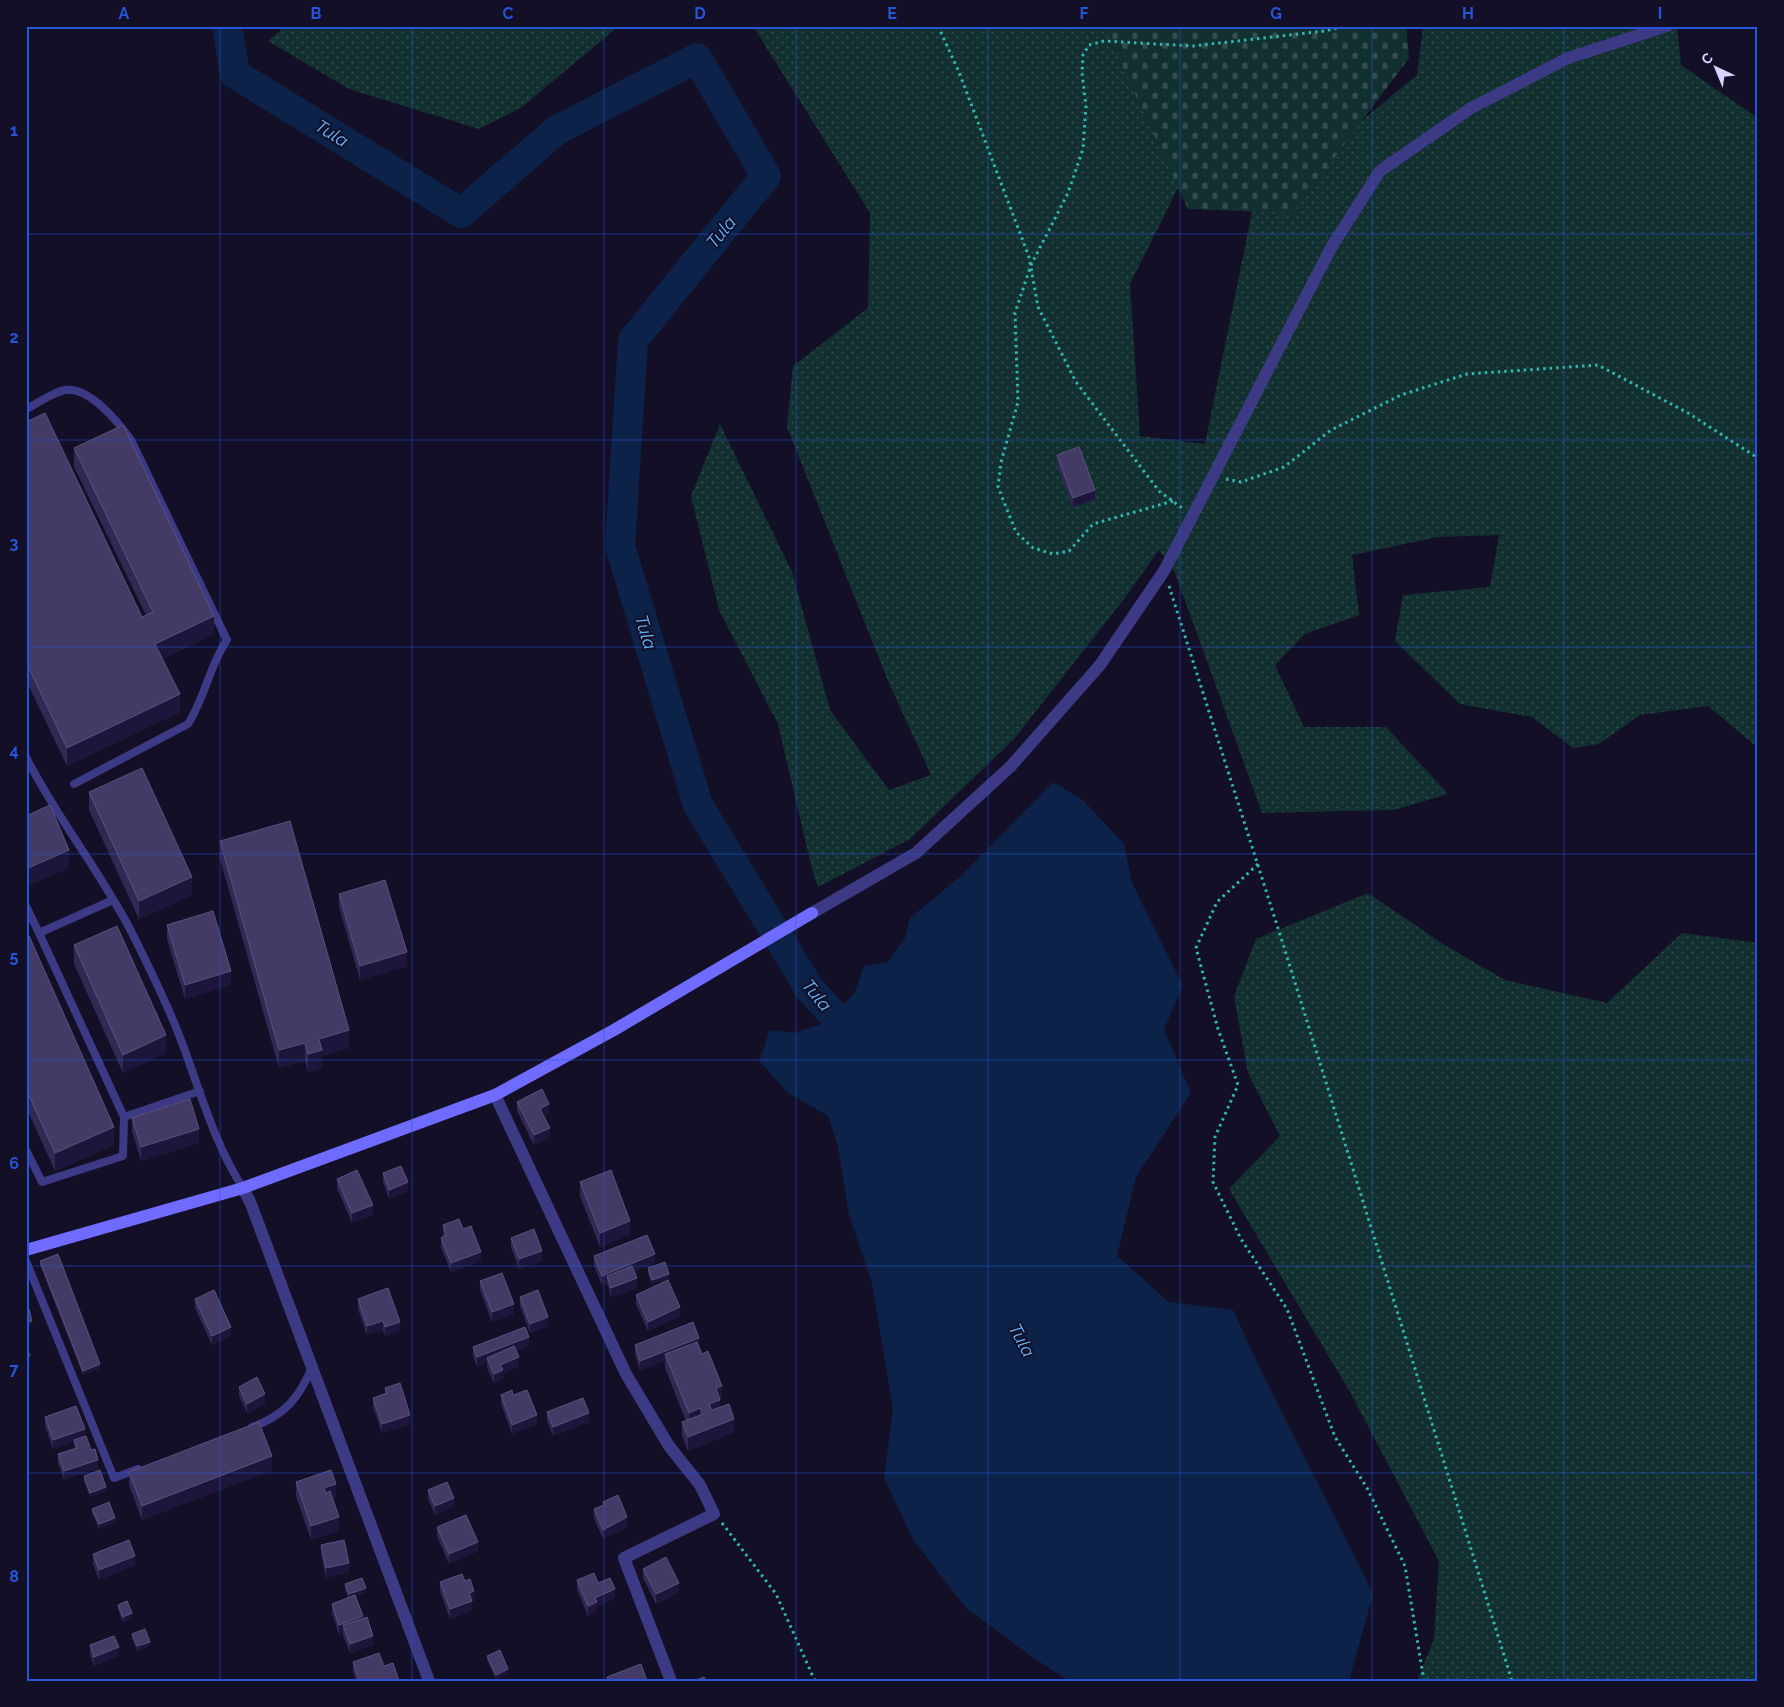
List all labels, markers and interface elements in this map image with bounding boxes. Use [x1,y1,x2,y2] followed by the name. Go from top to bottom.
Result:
[119,4,130,23] text: A
[311,4,322,23] text: B
[503,4,514,23] text: C
[694,4,706,23] text: D
[887,4,897,23] text: E
[1079,4,1089,23] text: F
[1270,4,1282,23] text: G
[1462,4,1474,23] text: H
[1658,4,1662,23] text: I
[1692,42,1742,92] north arrow
[1698,49,1716,68] text: С
[312,115,353,151] water label: Tula
[10,121,18,140] text: 1
[702,212,740,252] water label: Tula
[9,328,19,347] text: 2
[10,534,19,553] text: 3
[631,612,661,652] water label: Tula
[9,741,19,760] text: 4
[10,947,19,966] text: 5
[798,975,836,1015] water label: Tula
[9,1154,19,1173] text: 6
[1005,1320,1040,1361] water label: Tula
[10,1360,19,1379] text: 7
[9,1567,19,1586] text: 8

